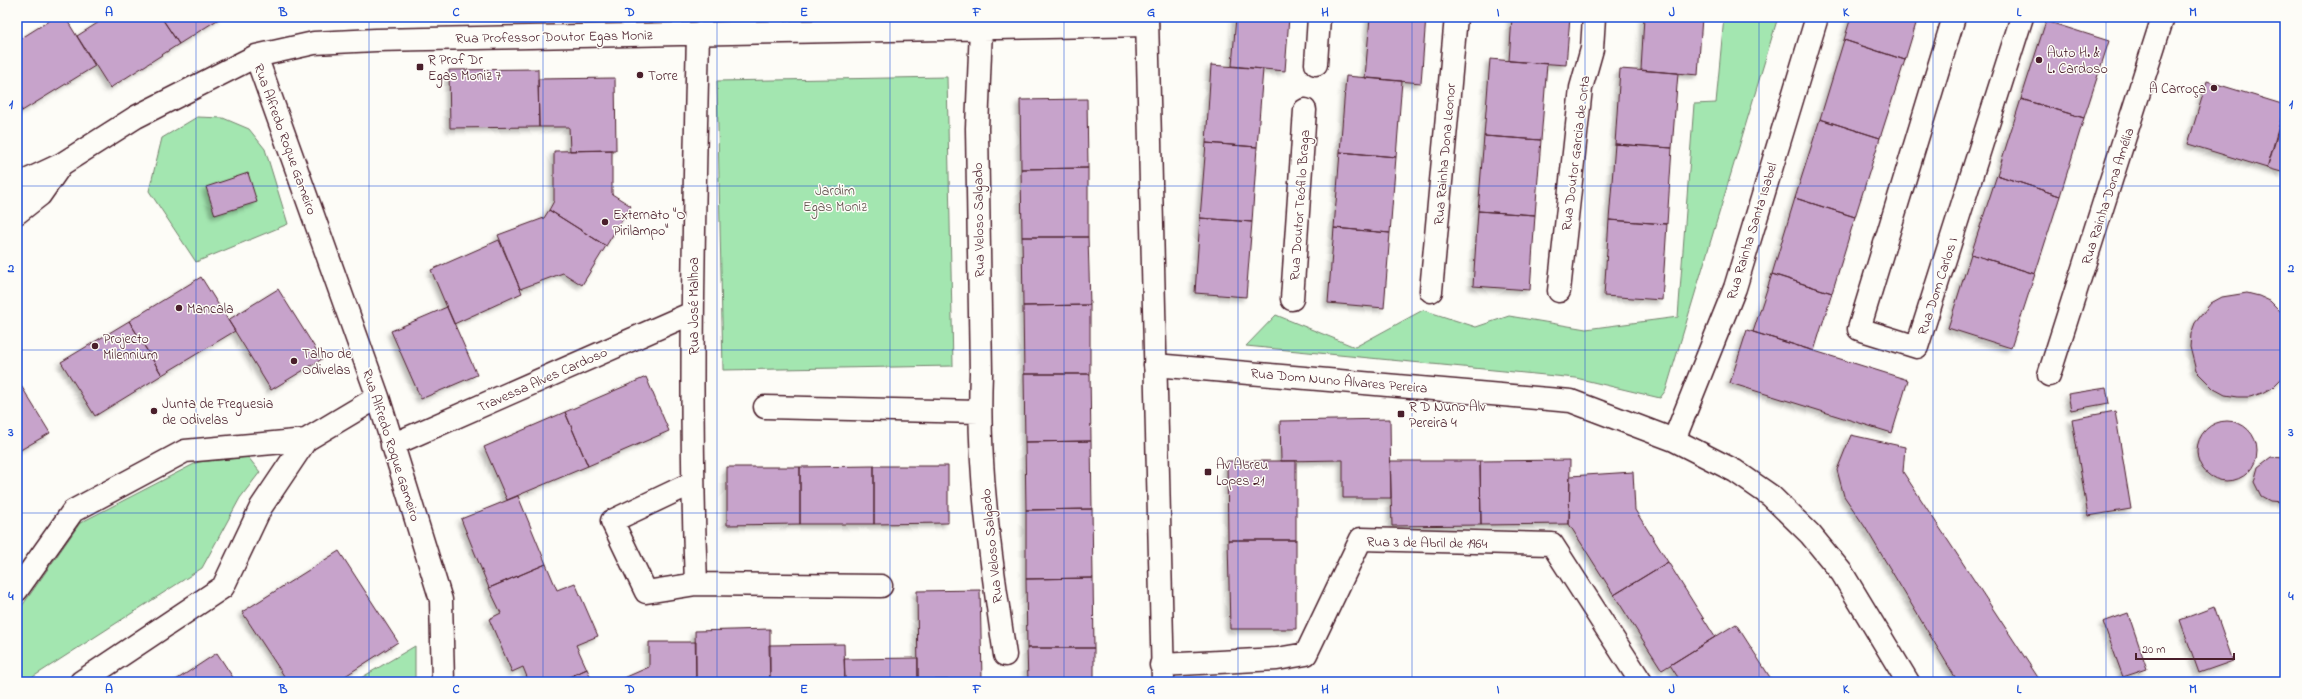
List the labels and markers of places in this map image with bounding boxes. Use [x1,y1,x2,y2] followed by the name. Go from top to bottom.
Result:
[2047,43,2108,80] place label: Auto H. & L. Cardoso
[428,50,502,88] place label: R Prof Dr Egas Moniz 7
[2034,55,2044,65] marker: Auto H. & L. Cardoso
[415,62,425,72] marker: R Prof Dr Egas Moniz 7
[648,66,678,87] place label: Torre
[635,70,645,80] marker: Torre
[2149,79,2206,100] place label: A Carroça
[2209,83,2219,93] marker: A Carroça
[613,205,686,242] place label: Externato "O Pirilampo"
[600,217,610,227] marker: Externato "O Pirilampo"
[187,299,234,320] place label: Mancala
[174,303,184,313] marker: Mancala
[103,329,158,366] place label: Projecto Milennium
[90,341,100,351] marker: Projecto Milennium
[302,344,352,381] place label: Talho de Odivelas
[289,356,299,366] marker: Talho de Odivelas
[162,394,273,431] place label: Junta de Freguesia de Odivelas
[1409,397,1486,434] place label: R D Nuno Alv Pereira 4
[149,406,159,416] marker: Junta de Freguesia de Odivelas
[1396,409,1406,419] marker: R D Nuno Alv Pereira 4
[1216,455,1268,492] place label: Av Abreu Lopes 21
[1203,467,1213,477] marker: Av Abreu Lopes 21

